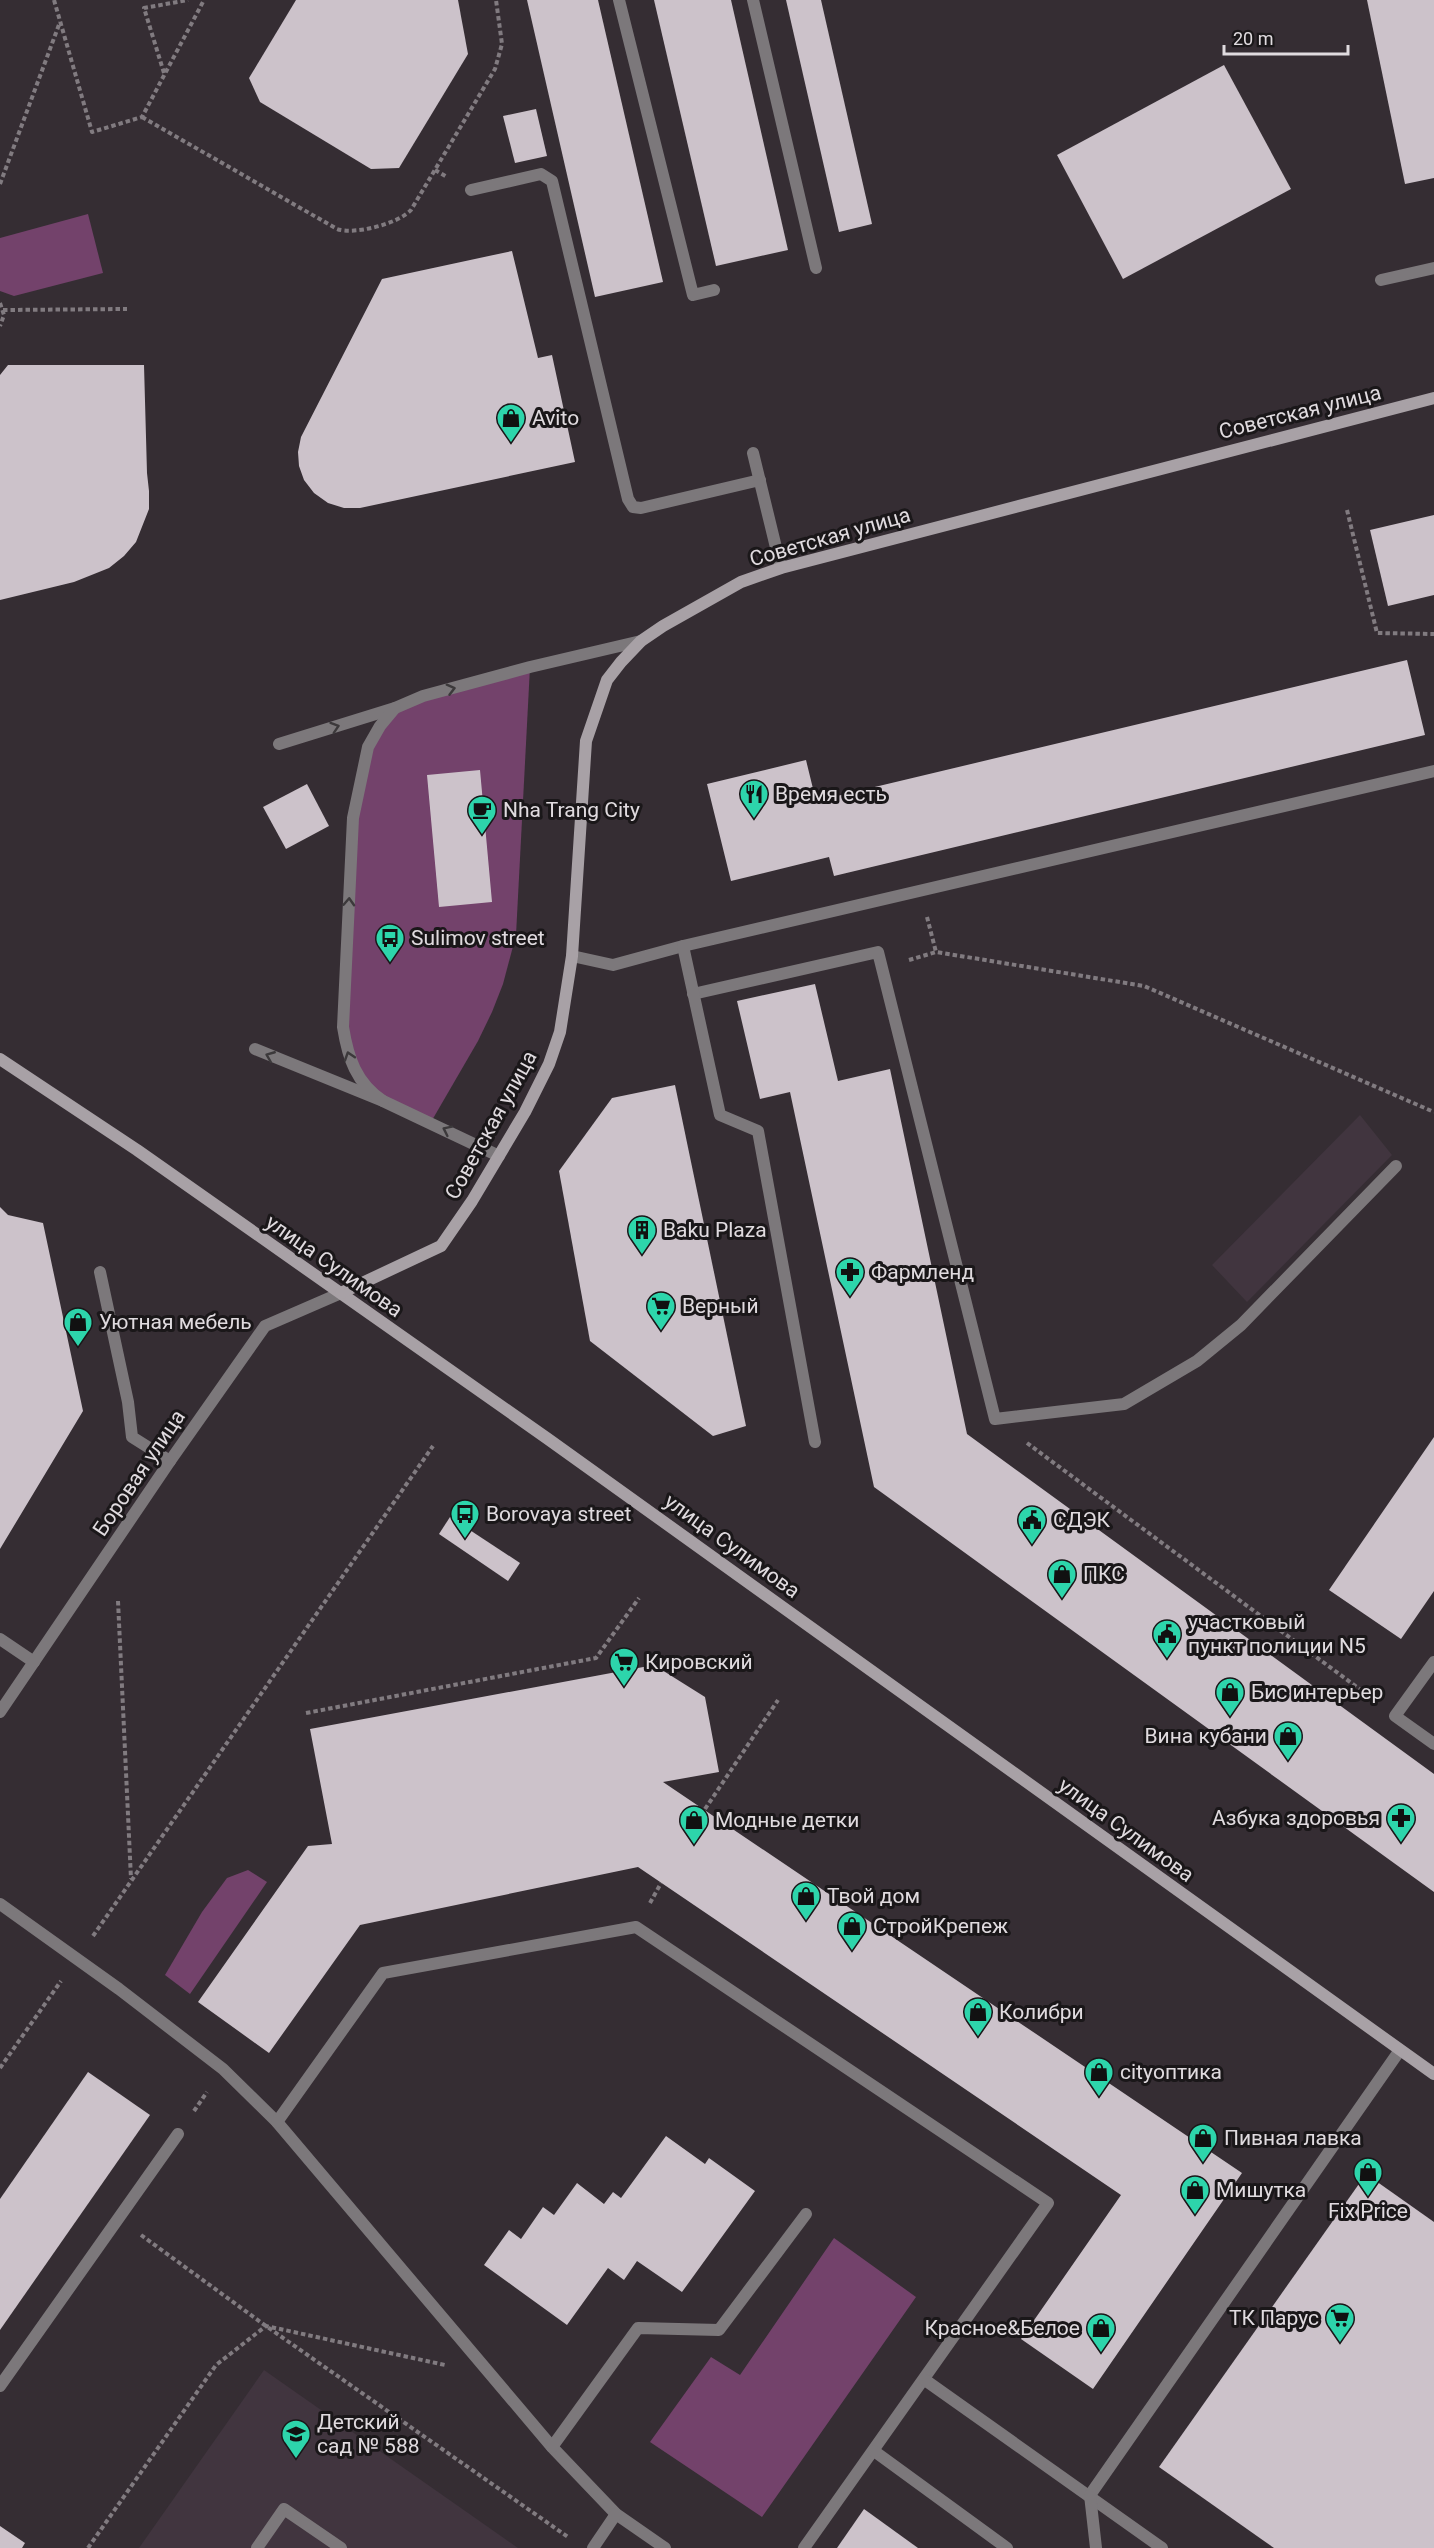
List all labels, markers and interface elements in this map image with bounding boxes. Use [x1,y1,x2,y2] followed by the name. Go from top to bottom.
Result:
[1224,18,1348,56] scale bar
[1233,28,1273,49] text: 20 m
[1217,380,1383,444] street label: Советская улица
[495,402,527,444] shop icon: Avito
[532,406,579,430] place label: Avito
[747,503,913,571] street label: Советская улица
[445,683,455,696] one-way arrow
[329,722,340,734] one-way arrow
[738,778,770,820] restaurant icon: Время есть
[775,782,887,806] place label: Время есть
[466,794,498,836] cafe icon: Nha Trang City
[503,798,640,822] place label: Nha Trang City
[342,897,355,906] one-way arrow
[374,922,406,964] bus stop icon: Sulimov street
[411,926,545,950] place label: Sulimov street
[440,1047,542,1203] street label: Советская улица
[266,1051,277,1063] one-way arrow
[344,1051,356,1062] one-way arrow
[442,1126,453,1138] one-way arrow
[261,1210,407,1322] street label: улица Сулимова
[626,1214,658,1256] building icon: Baku Plaza
[663,1218,767,1242] place label: Baku Plaza
[834,1256,866,1298] pharmacy icon: Фармленд
[871,1260,974,1284] place label: Фармленд
[645,1290,677,1332] supermarket icon: Верный
[682,1294,759,1318] place label: Верный
[62,1306,94,1348] shop icon: Уютная мебель
[99,1310,252,1334] place label: Уютная мебель
[88,1405,190,1541] street label: Боровая улица
[660,1489,804,1603] street label: улица Сулимова
[449,1498,481,1540] bus stop icon: Borovaya street
[486,1502,631,1526] place label: Borovaya street
[1016,1504,1048,1546] public building icon: СДЭК
[1053,1508,1111,1532] place label: СДЭК
[1046,1558,1078,1600] shop icon: ПКС
[1083,1562,1125,1586] place label: ПКС
[1188,1610,1366,1658] place label: участковый пункт полиции N5
[1151,1618,1183,1660] public building icon: участковый пункт полиции N5
[608,1646,640,1688] supermarket icon: Кировский
[645,1650,753,1674] place label: Кировский
[1214,1676,1246,1718] shop icon: Бис интерьер
[1251,1680,1383,1704] place label: Бис интерьер
[1272,1720,1304,1762] shop icon: Вина кубани
[1144,1724,1267,1748] place label: Вина кубани
[1054,1773,1198,1887] street label: улица Сулимова
[1385,1802,1417,1844] pharmacy icon: Азбука здоровья
[678,1804,710,1846] shop icon: Модные детки
[1212,1806,1380,1830] place label: Азбука здоровья
[715,1808,859,1832] place label: Модные детки
[790,1880,822,1922] shop icon: Твой дом
[827,1884,920,1908] place label: Твой дом
[836,1910,868,1952] shop icon: СтройКрепеж
[873,1914,1008,1938] place label: СтройКрепеж
[962,1996,994,2038] shop icon: Колибри
[999,2000,1084,2024] place label: Колибри
[1083,2056,1115,2098] shop icon: cityоптика
[1120,2060,1222,2084] place label: cityоптика
[1187,2122,1219,2164] shop icon: Пивная лавка
[1224,2126,1362,2150] place label: Пивная лавка
[1352,2156,1384,2198] shop icon: Fix Price
[1179,2174,1211,2216] shop icon: Мишутка
[1216,2178,1306,2202] place label: Мишутка
[1328,2199,1408,2223] place label: Fix Price
[1324,2302,1356,2344] supermarket icon: ТК Парус
[1229,2306,1319,2330] place label: ТК Парус
[1085,2312,1117,2354] shop icon: Красное&Белое
[925,2316,1080,2340] place label: Красное&Белое
[317,2410,420,2458] place label: Детский сад № 588
[280,2418,312,2460] school or university icon: Детский сад № 588

